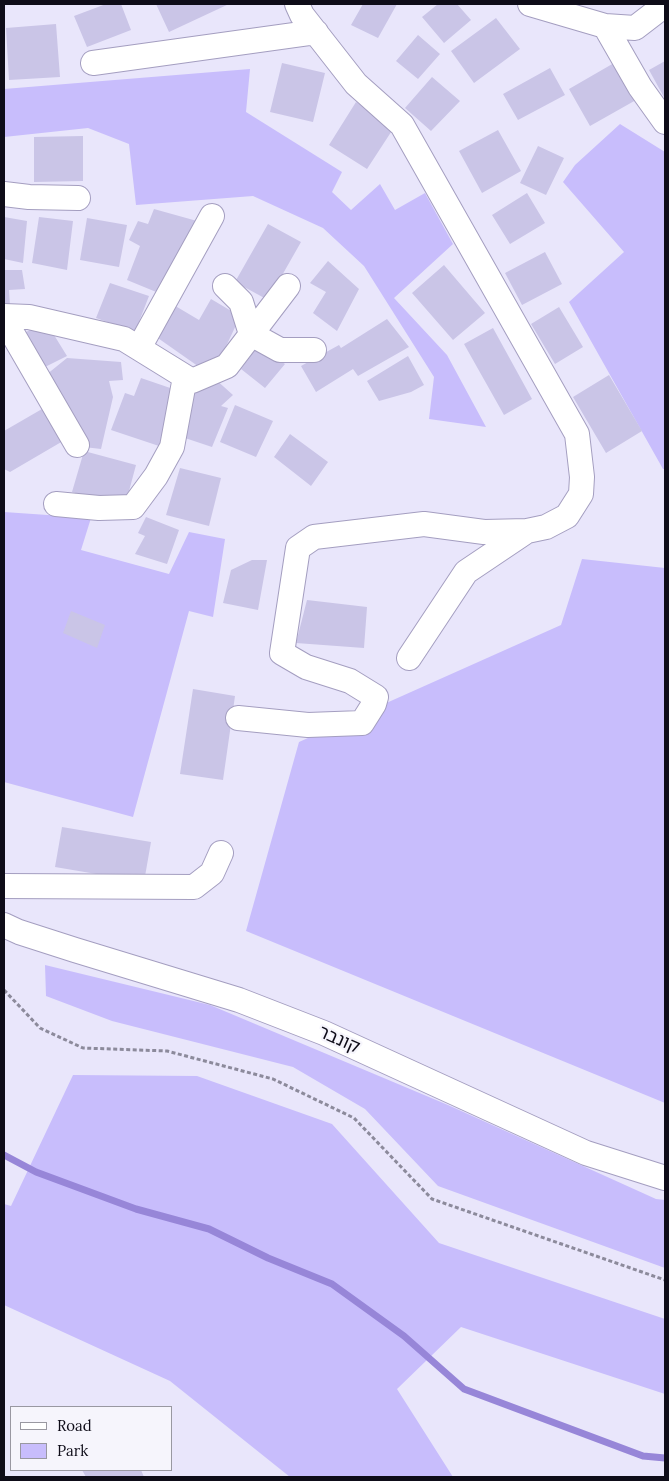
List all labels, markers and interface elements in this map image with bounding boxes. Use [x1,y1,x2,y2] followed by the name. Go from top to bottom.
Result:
[315,1021,363,1059] street label: קונבר
[10,1406,172,1471] legend
[57,1416,92,1435] text: Road
[57,1441,88,1460] text: Park

